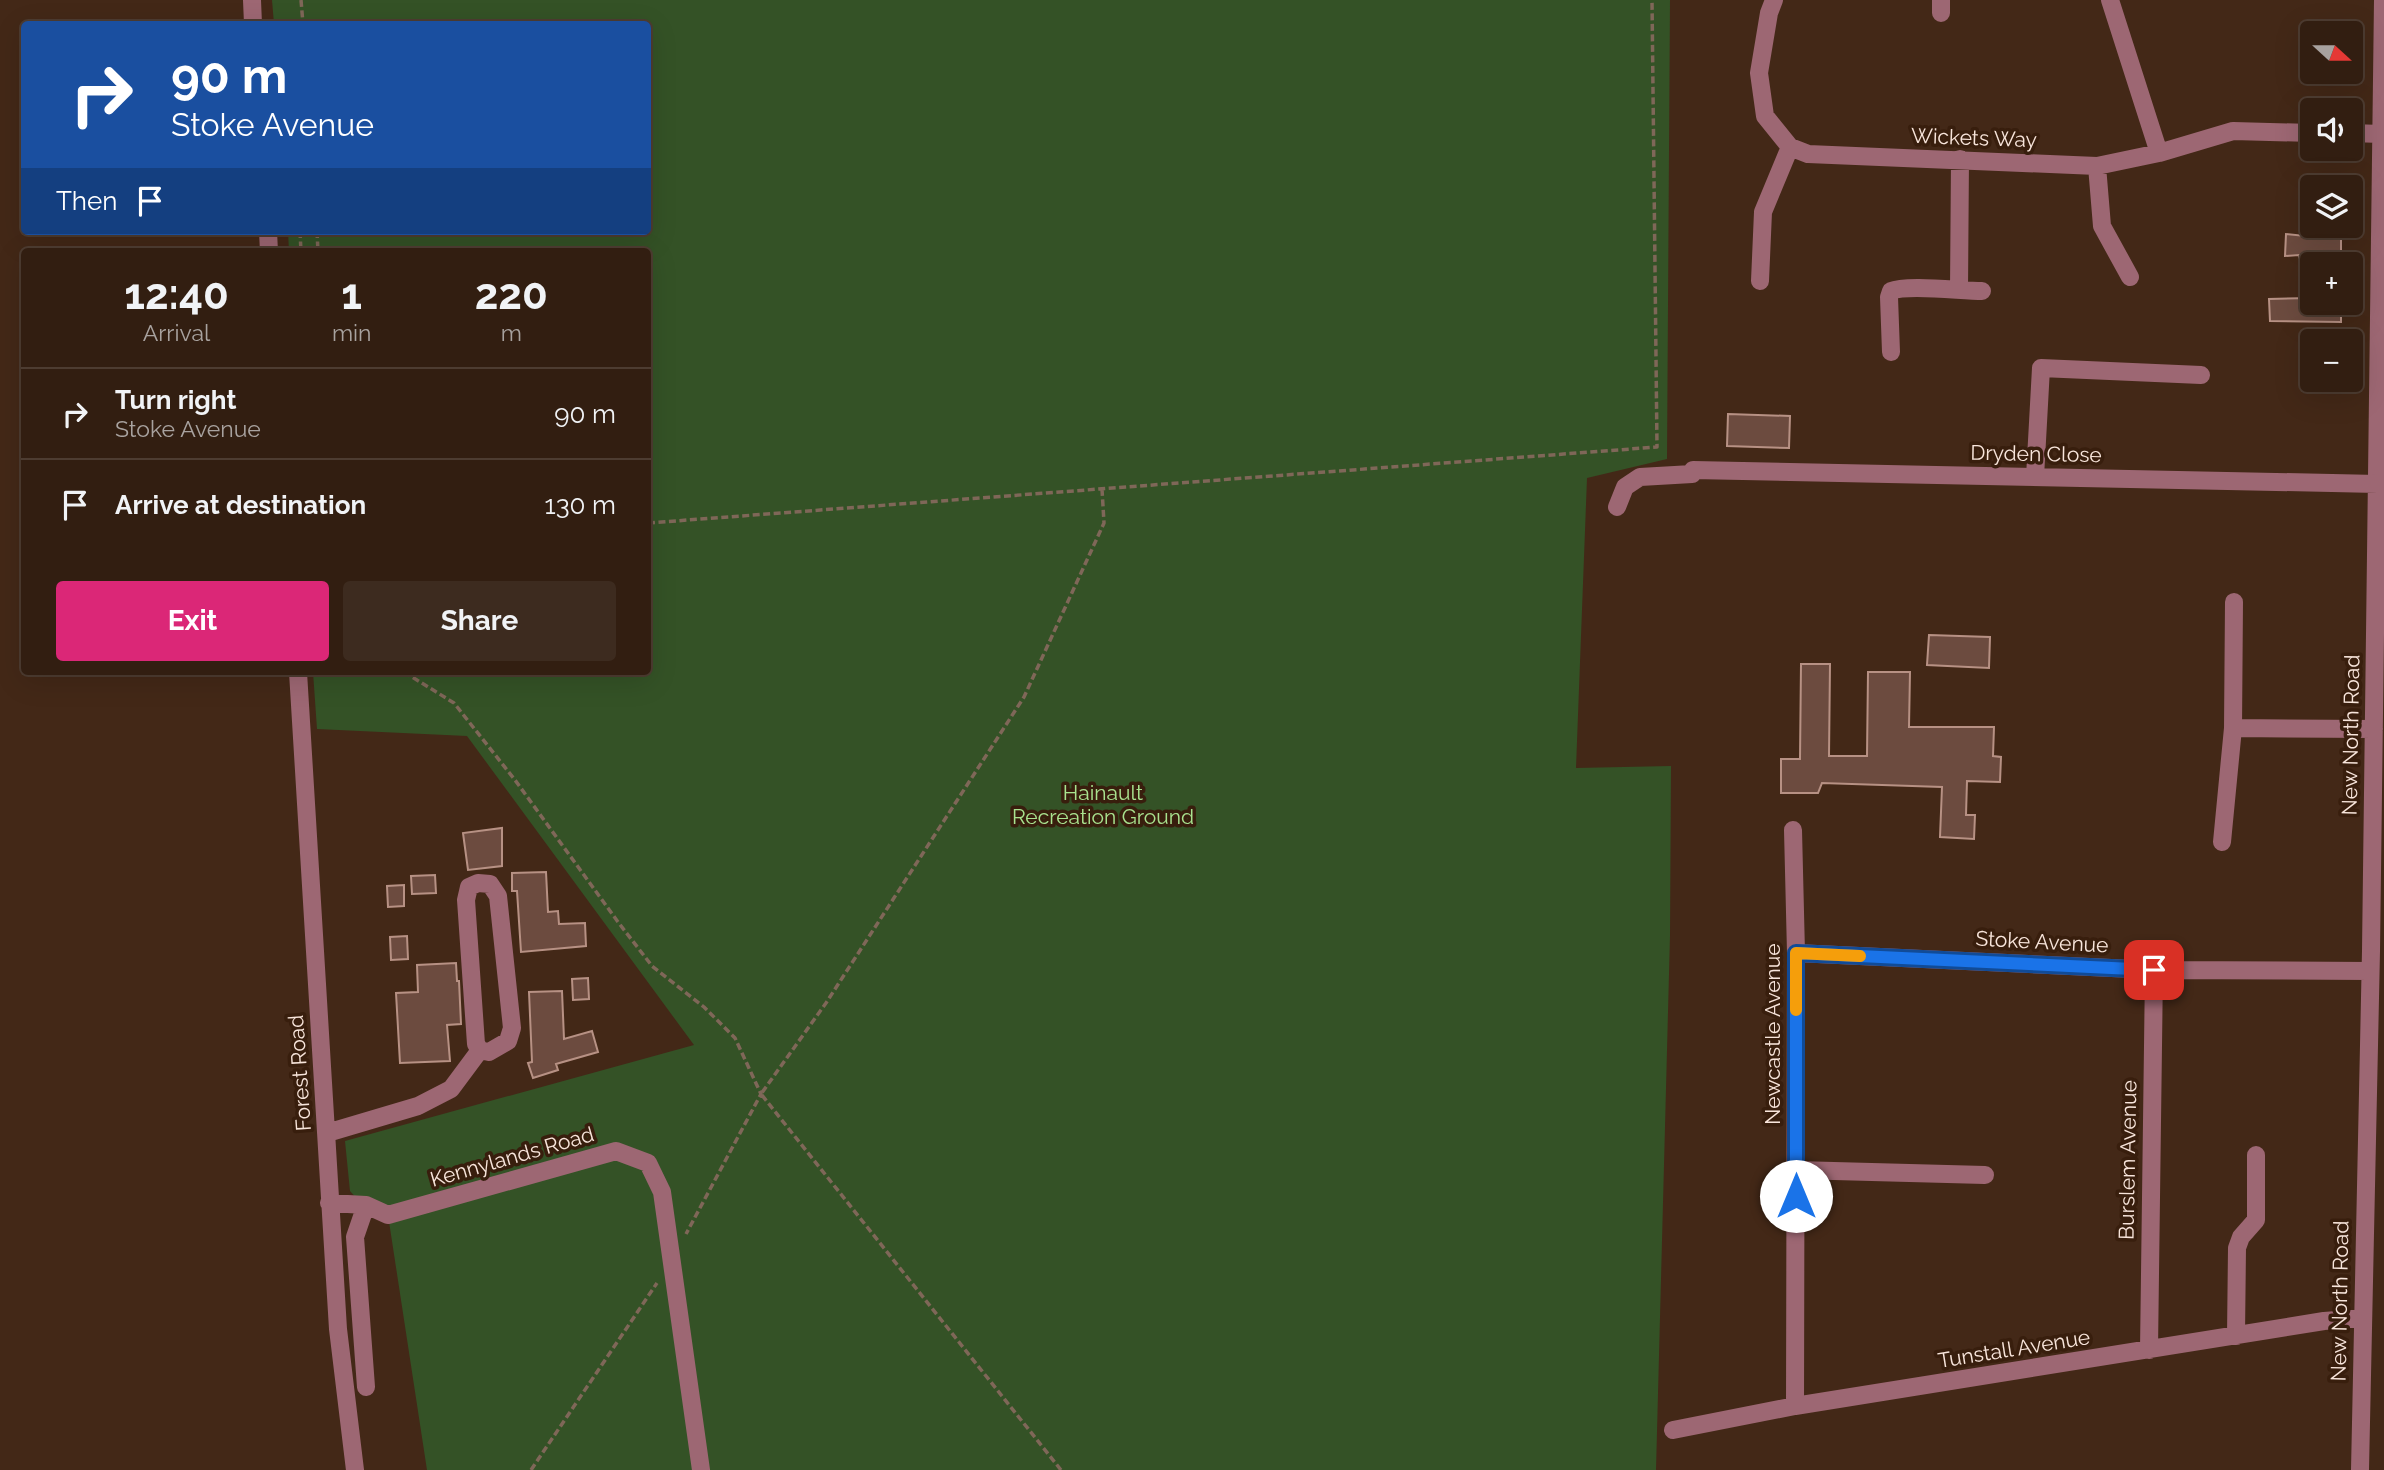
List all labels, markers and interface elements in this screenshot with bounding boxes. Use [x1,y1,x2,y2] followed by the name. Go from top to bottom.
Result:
[2300,21,2362,84] north arrow
[2300,21,2363,392] map controls
[171,47,287,104] text: 90 m
[56,49,147,140] icon: right
[2300,98,2363,161] button: sound
[171,106,374,143] text: Stoke Avenue
[1911,123,2037,152] street label: Wickets Way
[2300,175,2363,238] button: layers
[131,182,169,220] icon: arrive
[56,186,117,216] text: Then
[2300,252,2363,315] button: +
[124,270,229,319] text: 12:40
[341,270,362,319] text: 1
[475,270,548,319] text: 220
[143,319,210,346] text: Arrival
[332,319,371,346] text: min
[501,319,522,346] text: m
[2300,329,2363,392] button: −
[115,385,236,415] text: Turn right
[56,395,94,433] icon: right
[554,399,616,429] text: 90 m
[115,415,261,442] text: Stoke Avenue
[1970,440,2102,467] street label: Dryden Close
[56,486,94,524] icon: arrive
[115,490,366,520] text: Arrive at destination
[545,490,616,520] text: 130 m
[56,581,329,661] button: Exit
[343,581,616,661] button: Share
[2337,654,2364,816] street label: New North Road
[1012,780,1194,829] park label: Hainault Recreation Ground
[1975,926,2109,957] street label: Stoke Avenue
[2124,940,2184,1000] pin
[1760,943,1785,1125] street label: Newcastle Avenue
[2135,951,2173,989] icon: arrive
[283,1014,316,1132] street label: Forest Road
[2114,1080,2141,1240] street label: Burslem Avenue
[427,1121,597,1192] street label: Kennylands Road
[1759,1159,1833,1233] position arrow
[2326,1220,2353,1382] street label: New North Road
[1936,1324,2092,1373] street label: Tunstall Avenue

